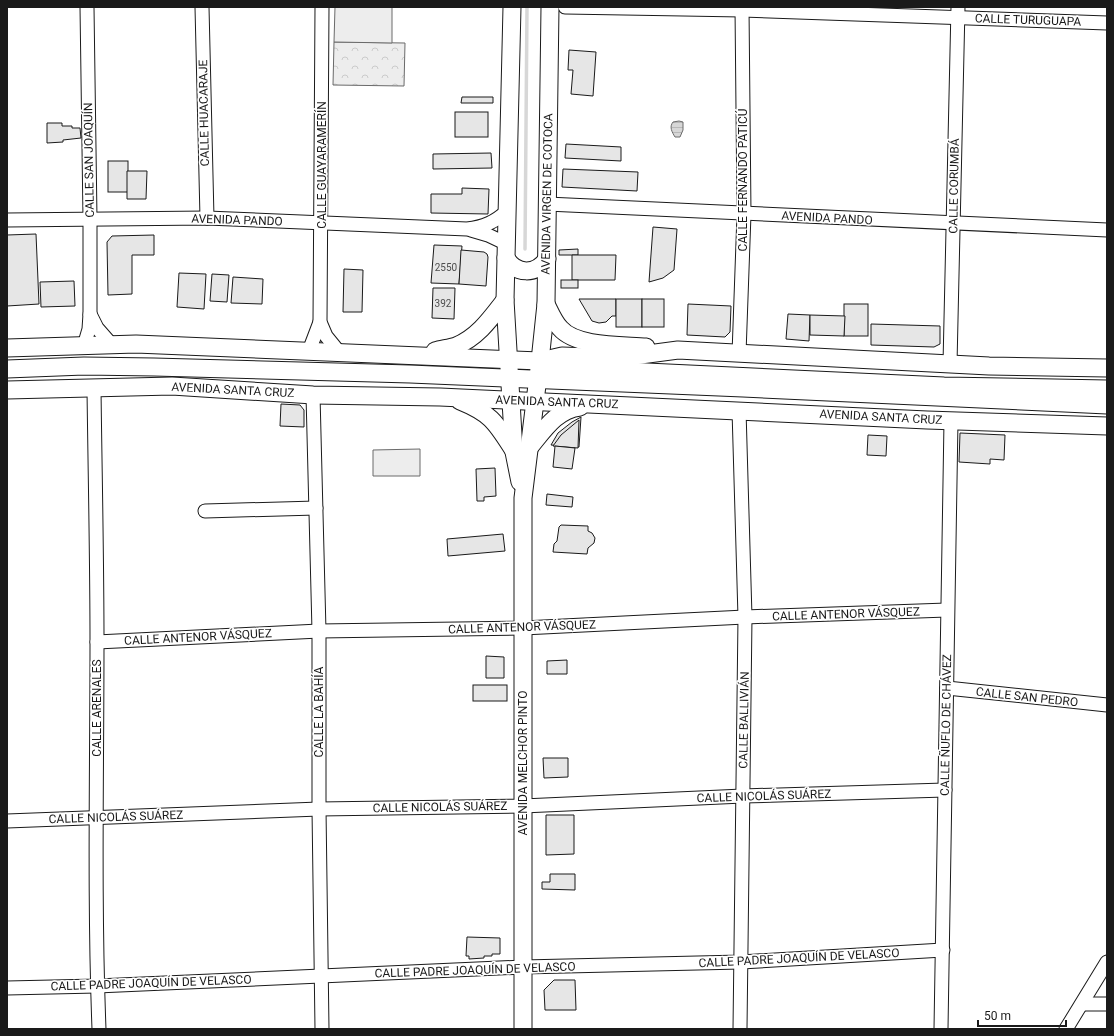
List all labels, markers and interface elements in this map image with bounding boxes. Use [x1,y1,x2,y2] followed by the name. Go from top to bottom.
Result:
[975,11,1082,29] street label: CALLE TURUGUAPA
[196,59,212,166] street label: CALLE HUACARAJE
[314,101,329,229] street label: CALLE GUAYARAMERÍN
[80,102,97,218] street label: CALLE SAN JOAQUÍN
[735,108,750,252] street label: CALLE FERNANDO PATICÚ
[539,113,555,275] street label: AVENIDA VIRGEN DE COTOCA
[945,138,962,234] street label: CALLE CORUMBÁ
[781,209,873,227] street label: AVENIDA PANDO
[191,211,283,229] street label: AVENIDA PANDO
[435,262,458,273] house number: 2550
[435,298,452,309] house number: 392
[171,380,295,400] street label: AVENIDA SANTA CRUZ
[495,393,619,411] street label: AVENIDA SANTA CRUZ
[819,407,943,427] street label: AVENIDA SANTA CRUZ
[772,603,920,624] street label: CALLE ANTENOR VÁSQUEZ
[448,616,596,637] street label: CALLE ANTENOR VÁSQUEZ
[124,625,272,648] street label: CALLE ANTENOR VÁSQUEZ
[936,654,954,796] street label: CALLE ÑUFLO DE CHÁVEZ
[90,659,104,757] street label: CALLE ARENALES
[311,666,326,757] street label: CALLE LA BAHÍA
[735,671,752,769] street label: CALLE BALLIVIÁN
[975,685,1079,709] street label: CALLE SAN PEDRO
[516,690,530,836] street label: AVENIDA MELCHOR PINTO
[696,786,832,805] street label: CALLE NICOLÁS SUÁREZ
[372,798,507,815] street label: CALLE NICOLÁS SUÁREZ
[48,807,184,826] street label: CALLE NICOLÁS SUÁREZ
[698,945,900,970] street label: CALLE PADRE JOAQUÍN DE VELASCO
[374,958,576,981] street label: CALLE PADRE JOAQUÍN DE VELASCO
[50,971,252,994] street label: CALLE PADRE JOAQUÍN DE VELASCO
[978,1002,1066,1028] scale bar
[984,1009,1011,1023] text: 50 m

